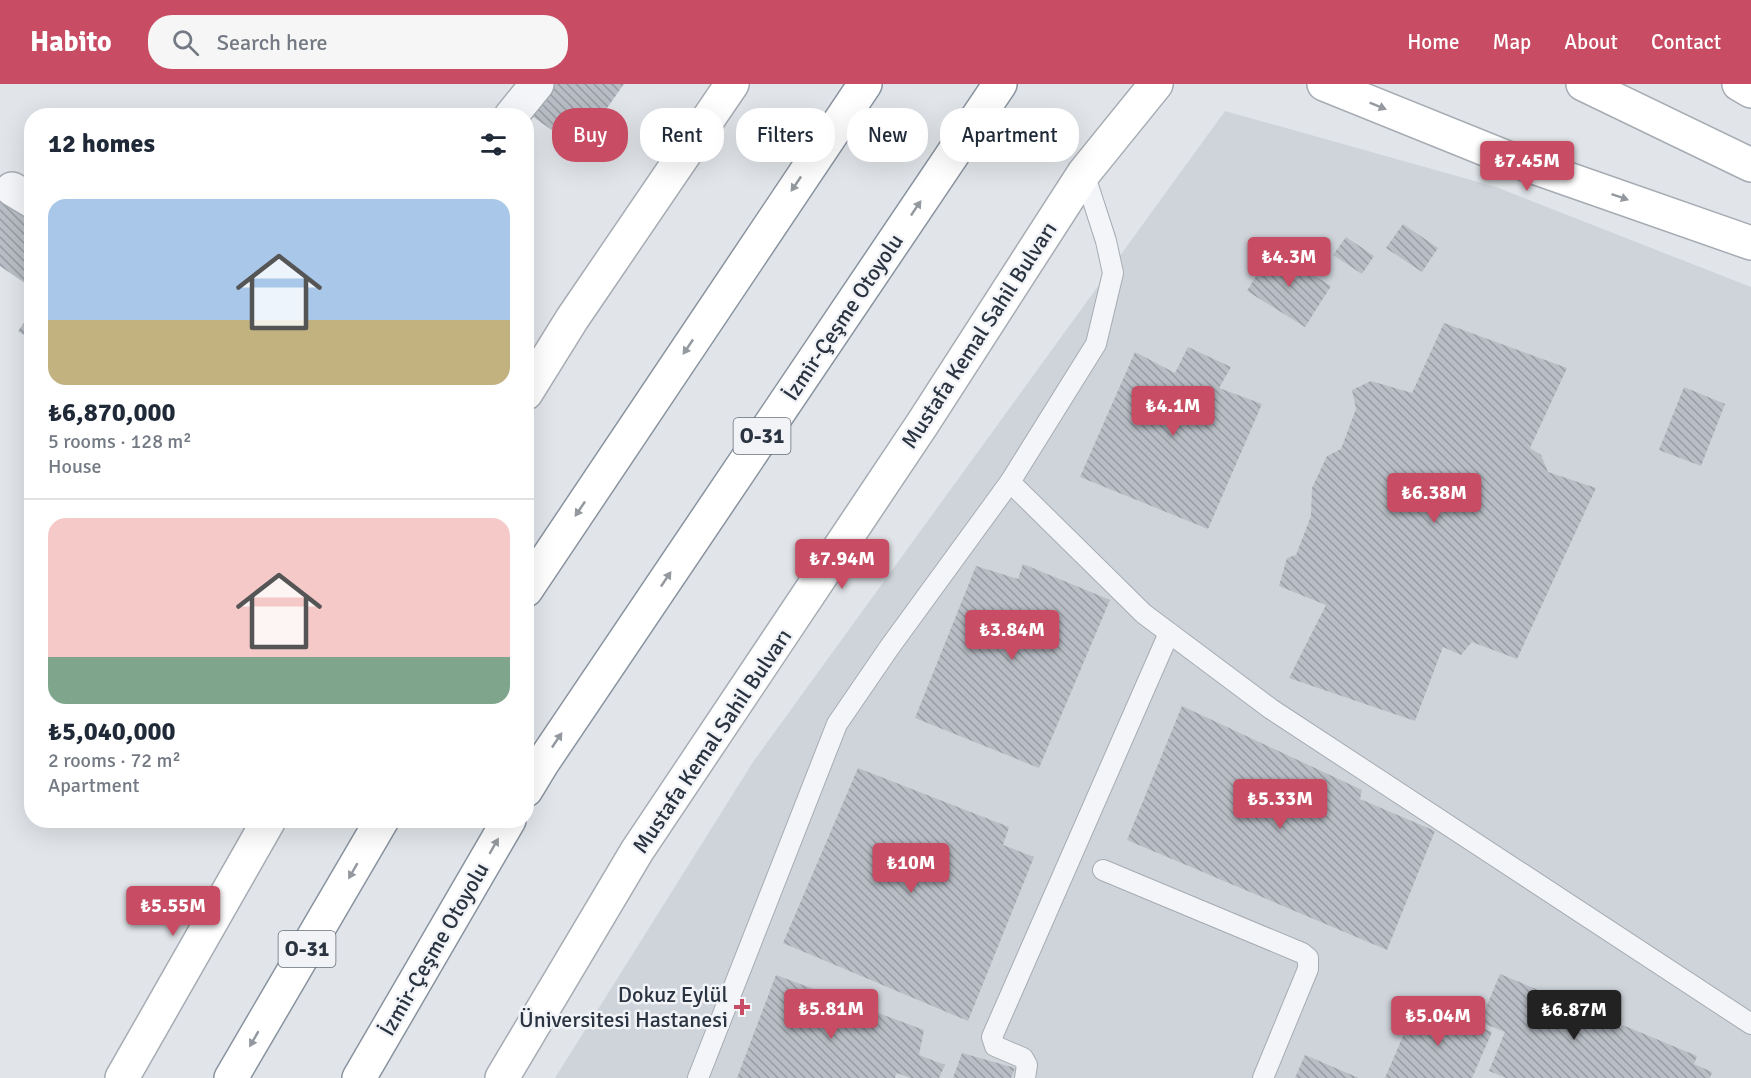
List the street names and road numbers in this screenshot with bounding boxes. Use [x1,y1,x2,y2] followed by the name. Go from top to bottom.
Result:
[895,216,1063,454] street label: Mustafa Kemal Sahil Bulvarı
[777,228,909,406] street label: İzmir-Çeşme Otoyolu
[734,418,790,454] road number: O-31
[627,624,797,858] street label: Mustafa Kemal Sahil Bulvarı
[373,858,495,1040] street label: İzmir-Çeşme Otoyolu
[278,931,336,967] road number: O-31

